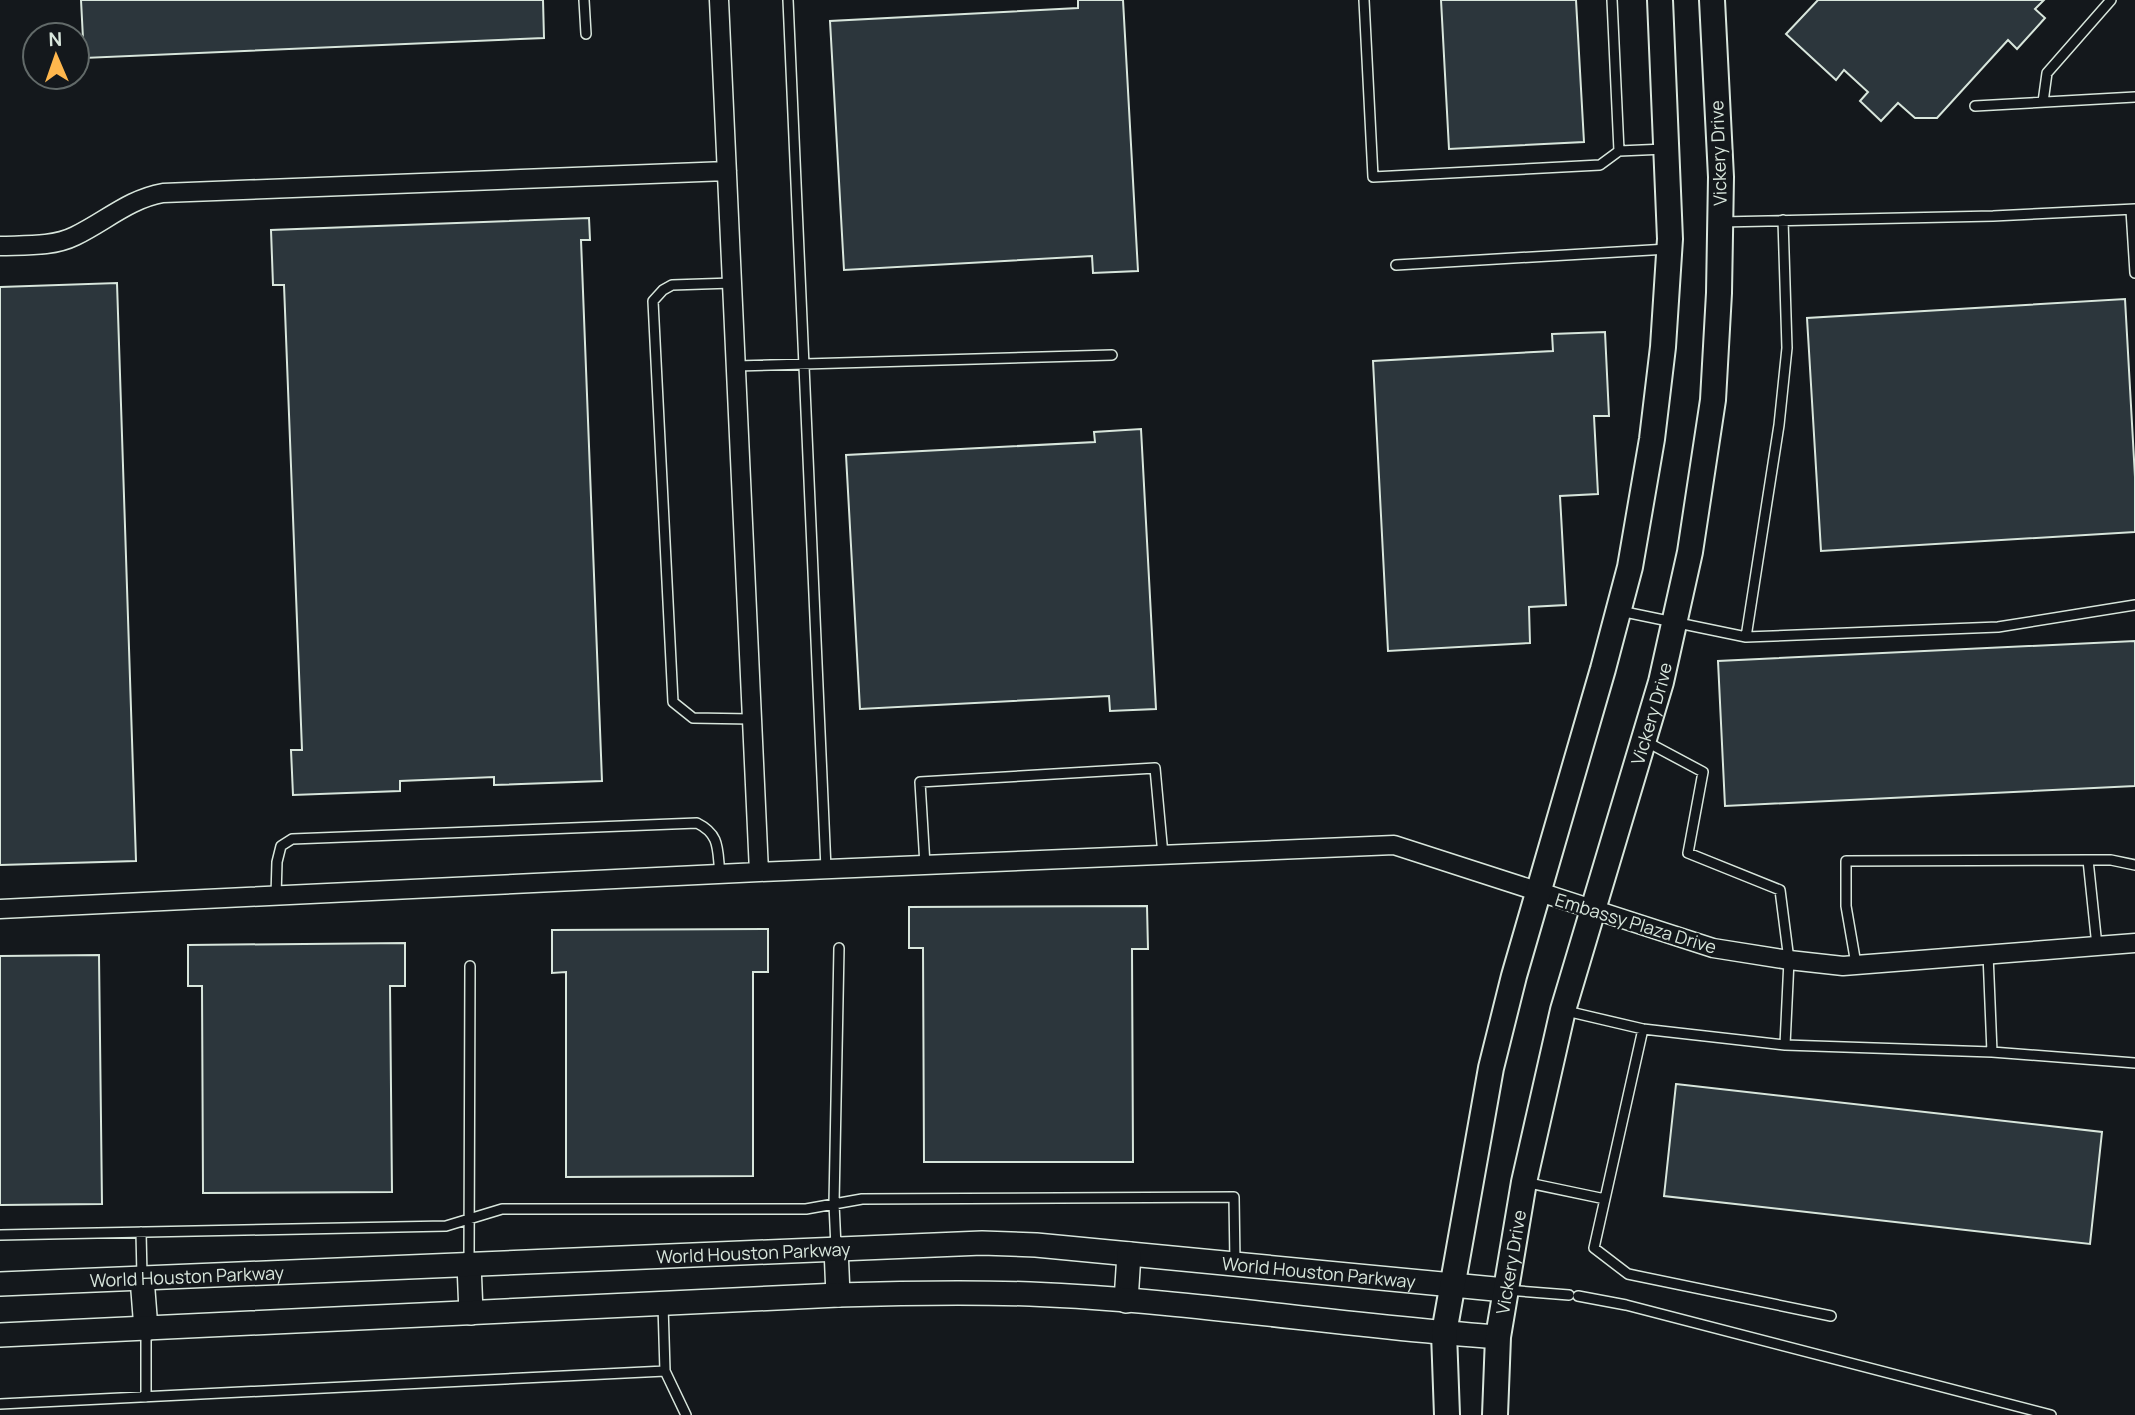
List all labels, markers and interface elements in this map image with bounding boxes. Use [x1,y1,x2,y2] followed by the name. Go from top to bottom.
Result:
[21,21,91,91] north arrow
[48,26,63,52] text: N
[1704,100,1732,206] street label: Vickery Drive
[1625,660,1677,768] street label: Vickery Drive
[1552,887,1720,959] street label: Embassy Plaza Drive
[1490,1208,1531,1316] street label: Vickery Drive
[656,1236,852,1269] street label: World Houston Parkway
[1221,1251,1417,1293] street label: World Houston Parkway
[89,1260,285,1292] street label: World Houston Parkway

